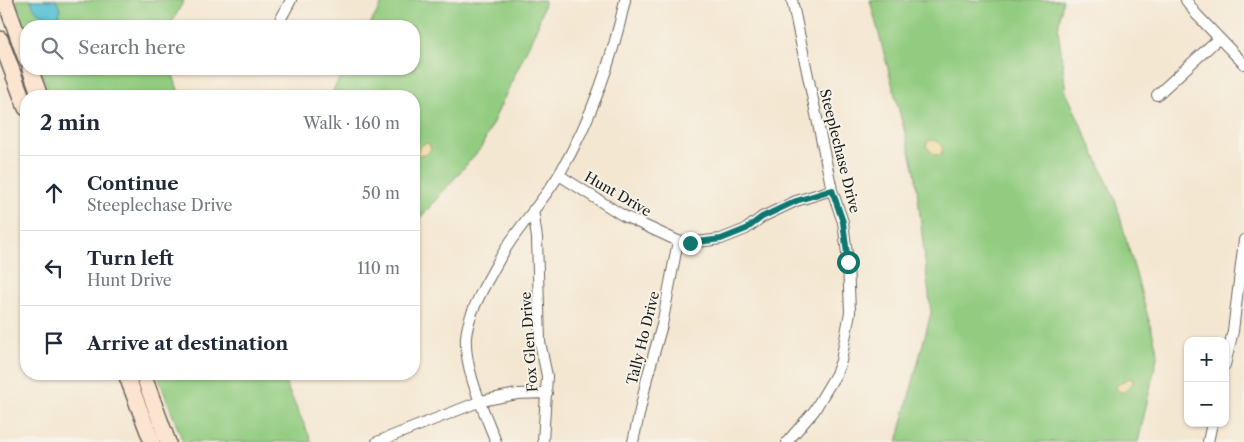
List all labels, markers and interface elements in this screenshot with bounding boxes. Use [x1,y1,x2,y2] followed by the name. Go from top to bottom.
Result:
[20,20,420,75] search box
[38,34,66,62] icon: search
[78,36,186,59] text: Search here
[816,87,864,215] street label: Steeplechase Drive
[40,110,100,135] text: 2 min
[303,113,400,133] text: Walk · 160 m
[581,168,655,220] street label: Hunt Drive
[87,172,179,195] text: Continue
[40,179,68,207] icon: ahead
[362,183,400,203] text: 50 m
[87,195,232,215] text: Steeplechase Drive
[679,232,702,255] route end
[87,247,174,270] text: Turn left
[837,251,860,274] route start
[40,254,68,282] icon: left
[357,258,400,278] text: 110 m
[87,270,172,290] text: Hunt Drive
[623,289,663,387] street label: Tally Ho Drive
[517,291,541,393] street label: Fox Glen Drive
[40,329,68,357] icon: arrive
[87,332,288,355] text: Arrive at destination
[1184,337,1229,427] map controls
[1184,337,1229,382] button: +
[1184,382,1229,427] button: −

